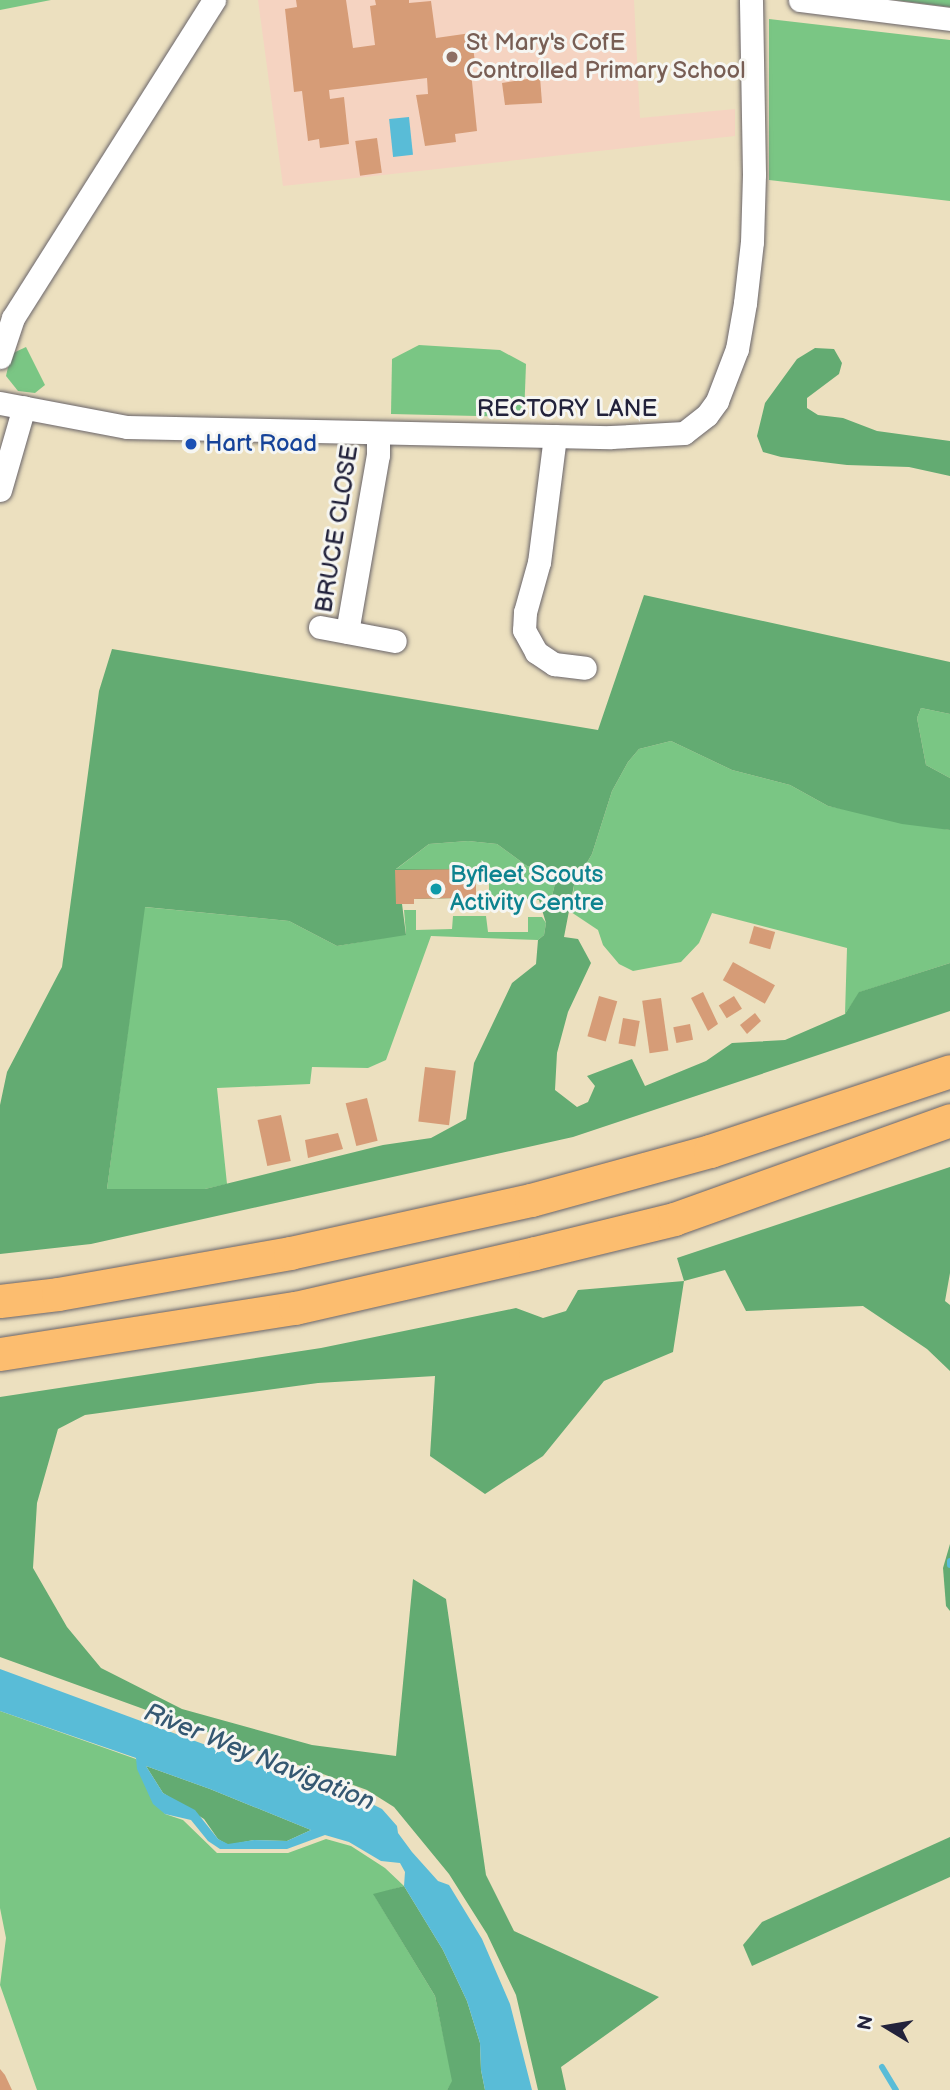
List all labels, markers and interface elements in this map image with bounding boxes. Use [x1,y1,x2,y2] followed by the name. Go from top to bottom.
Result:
[466,29,748,85] place label: St Mary's CofE Controlled Primary School
[444,49,460,65] marker: St Mary's CofE Controlled Primary School
[477,395,657,423] street label: RECTORY LANE
[205,430,317,458] place label: Hart Road
[183,436,199,452] marker: Hart Road
[310,443,364,615] street label: BRUCE CLOSE
[450,861,606,917] place label: Byfleet Scouts Activity Centre
[428,881,444,897] marker: Byfleet Scouts Activity Centre
[138,1697,380,1819] water label: River Wey Navigation
[852,1992,922,2062] north arrow
[853,2014,879,2032] text: N

